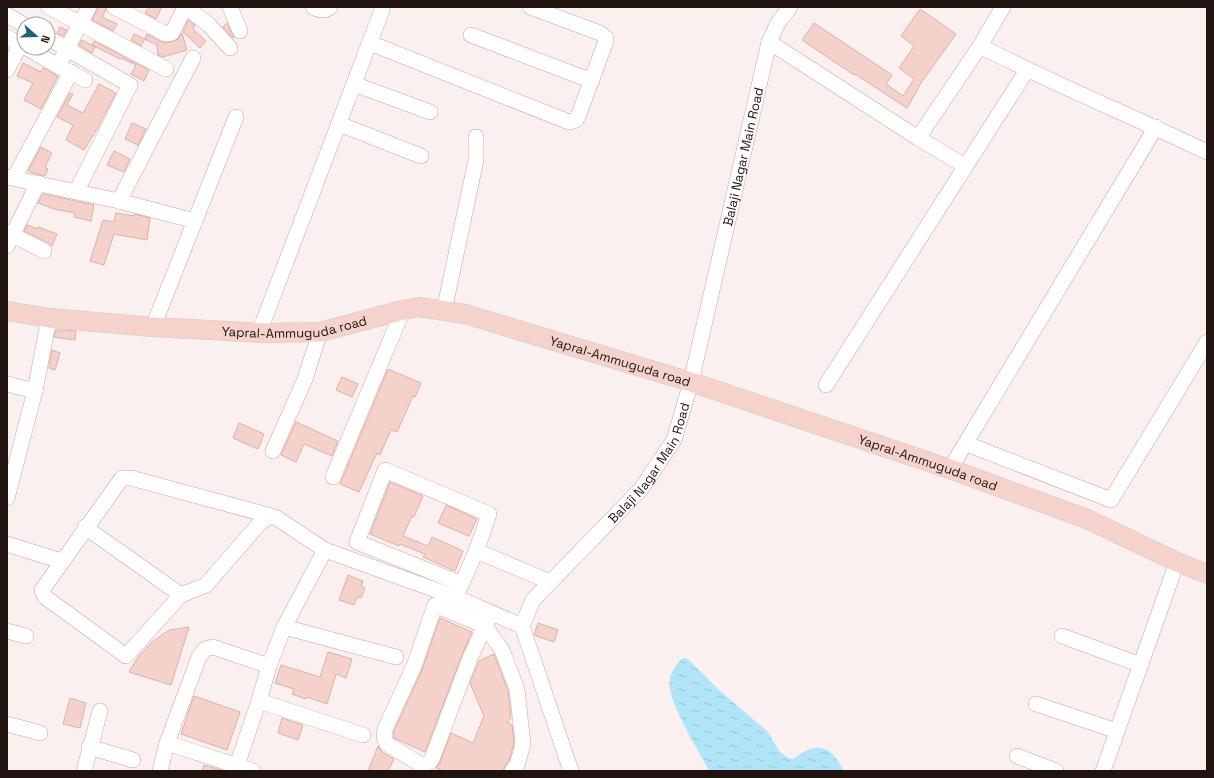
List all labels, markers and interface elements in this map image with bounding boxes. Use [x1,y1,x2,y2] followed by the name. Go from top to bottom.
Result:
[16,16,56,56] north arrow
[38,34,53,45] text: N
[719,86,767,228] street label: Balaji Nagar Main Road
[221,311,369,342] street label: Yapral-Ammuguda road
[548,332,693,390] street label: Yapral-Ammuguda road
[604,401,693,526] street label: Balaji Nagar Main Road
[856,430,1000,494] street label: Yapral-Ammuguda road

